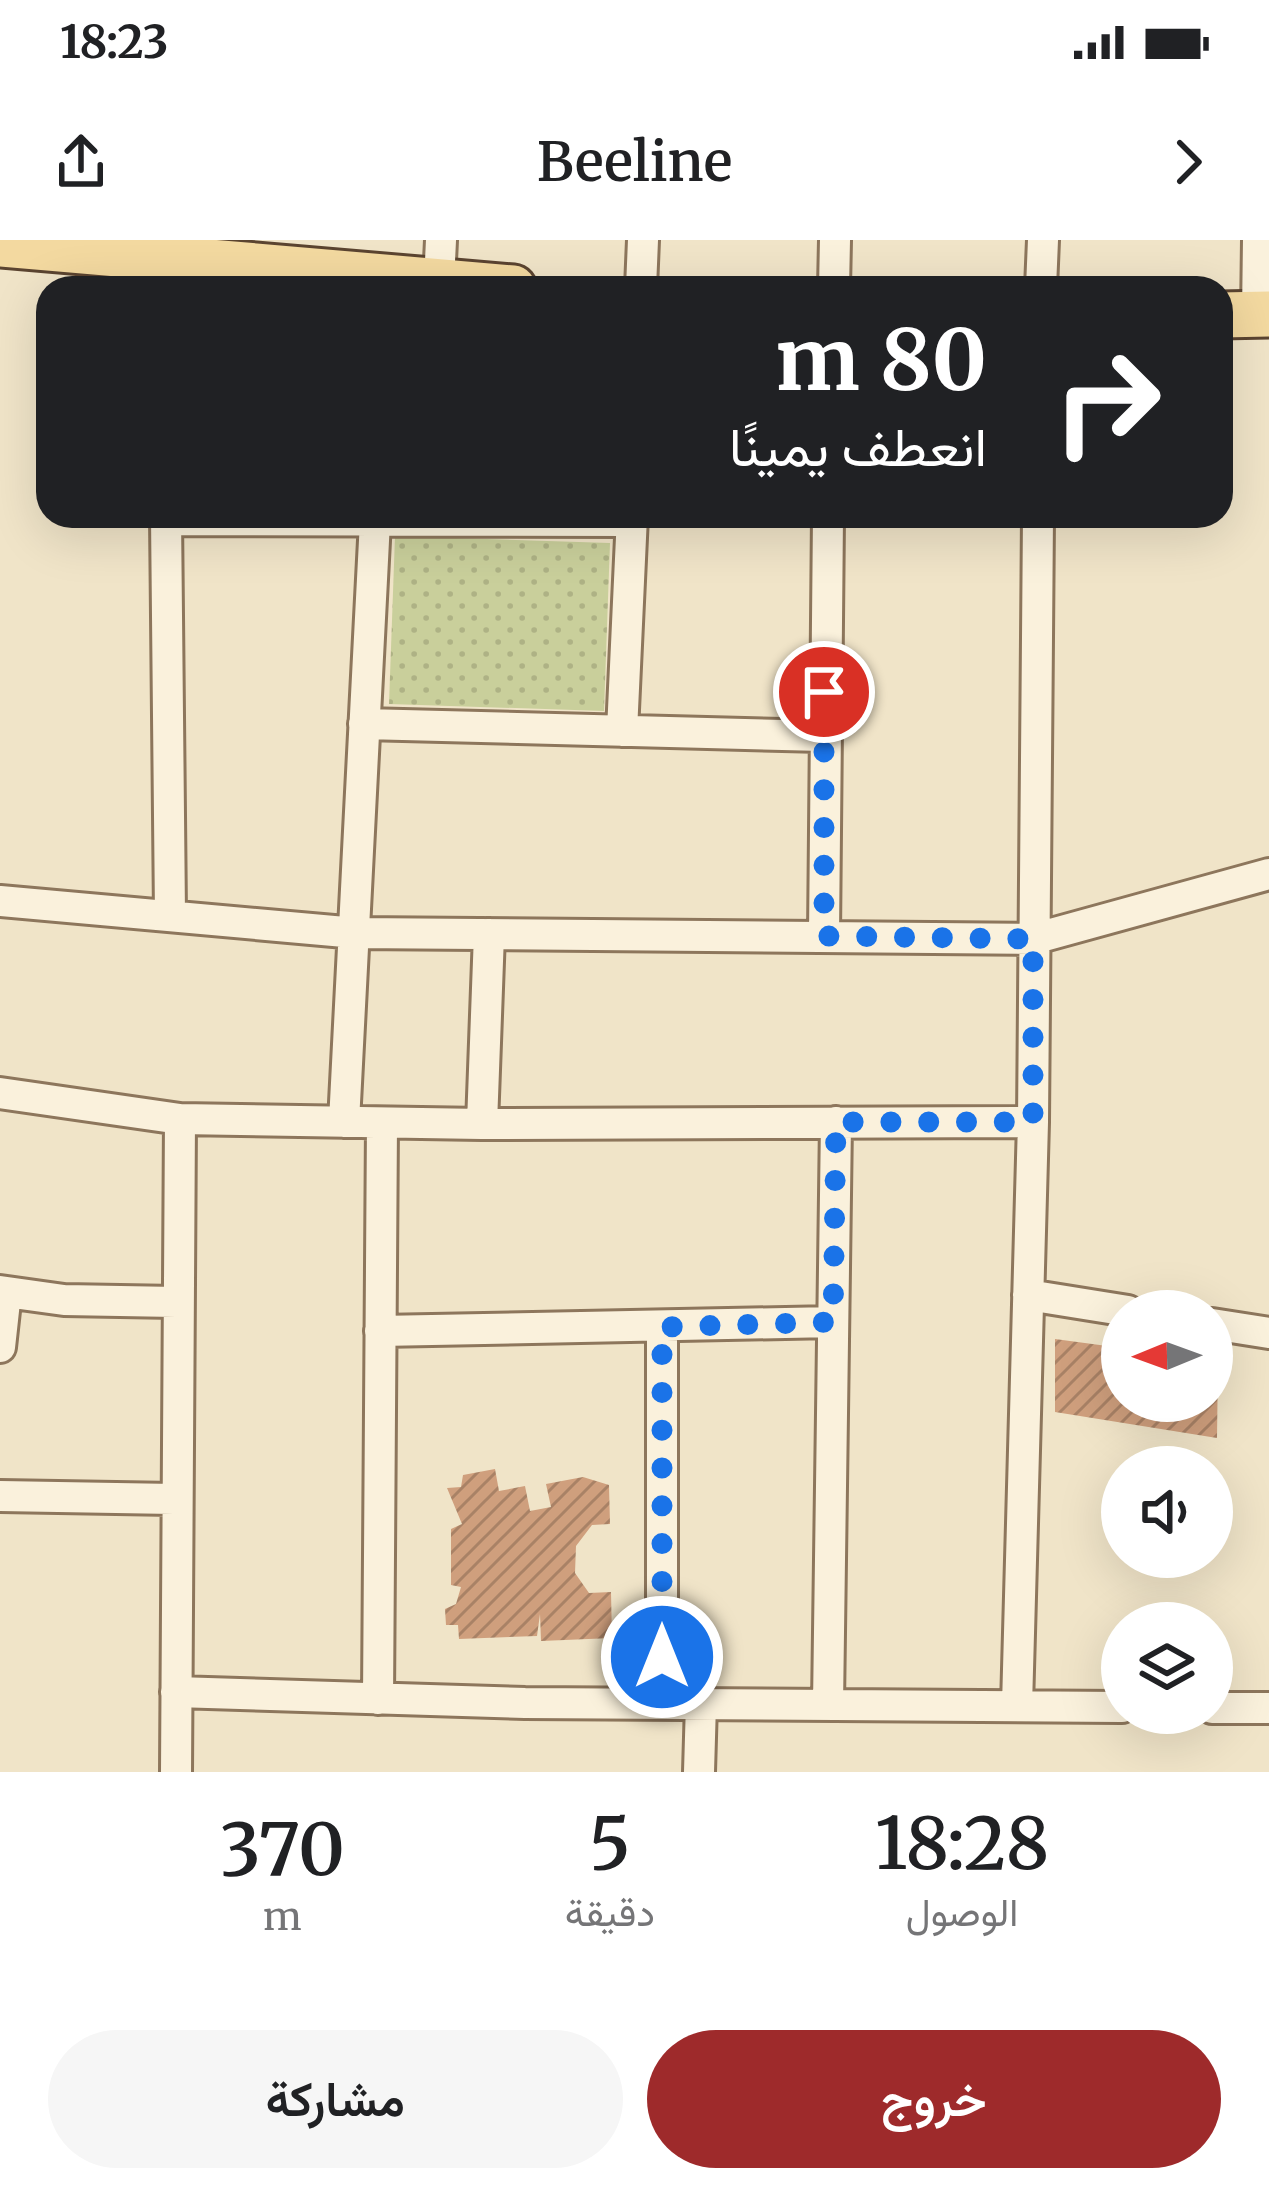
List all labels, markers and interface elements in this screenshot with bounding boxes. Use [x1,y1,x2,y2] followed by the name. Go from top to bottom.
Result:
[60,14,168,70] text: 18:23
[537,128,732,196] text: Beeline
[48,129,114,195] icon: share
[1155,129,1221,195] icon: forward
[775,307,987,413] text: 80 m
[1029,324,1185,480] icon: right
[729,413,987,481] text: انعطف يمينًا
[773,641,875,743] pin
[791,659,857,725] icon: arrive
[1101,1290,1233,1422] north arrow
[1101,1290,1233,1734] map controls
[1101,1446,1233,1578] button: sound
[599,1594,725,1720] position arrow
[1101,1602,1233,1734] button: layers
[589,1798,631,1889] text: 5
[875,1798,1049,1889] text: 18:28
[220,1804,345,1895] text: 370
[565,1888,655,1937] text: دقيقة
[906,1888,1018,1937] text: الوصول
[263,1892,302,1941] text: m
[48,2030,623,2168] button: مشاركة
[647,2030,1221,2168] button: خروج

